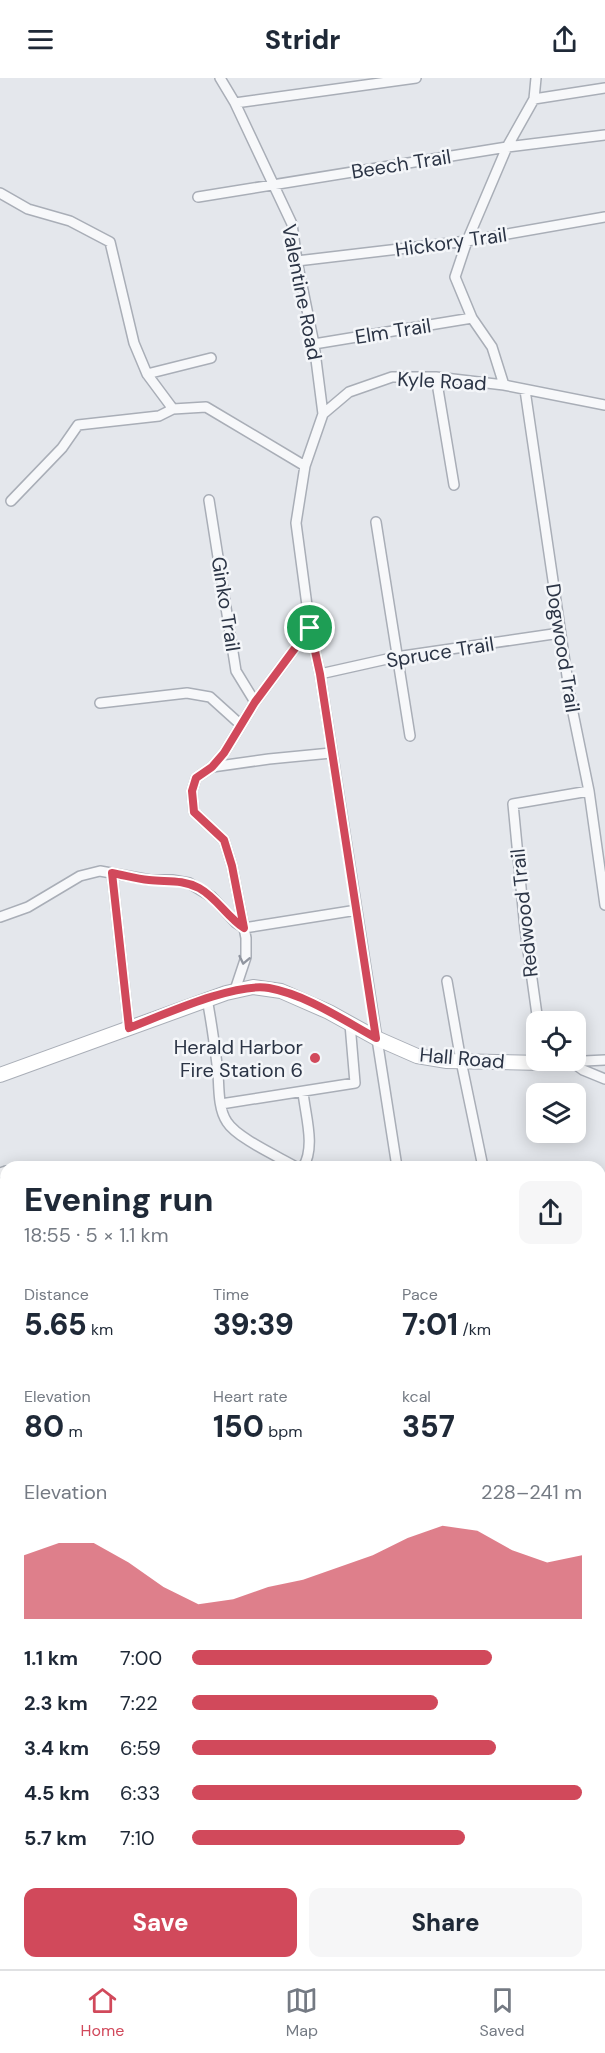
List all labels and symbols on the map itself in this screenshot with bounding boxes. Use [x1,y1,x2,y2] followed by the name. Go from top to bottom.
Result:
[349,143,453,185] street label: Beech Trail
[393,221,509,263] street label: Hickory Trail
[276,222,328,362] street label: Valentine Road
[353,312,433,350] street label: Elm Trail
[397,366,487,396] street label: Kyle Road
[206,555,246,653] street label: Ginko Trail
[540,582,586,714] street label: Dogwood Trail
[284,602,335,653] pin
[384,631,496,673] street label: Spruce Trail
[504,847,544,979] street label: Redwood Trail
[238,954,251,964] one-way arrow
[174,1034,303,1083] place label: Herald Harbor Fire Station 6
[418,1041,506,1075] street label: Hall Road
[308,1051,322,1065] marker: Herald Harbor Fire Station 6

